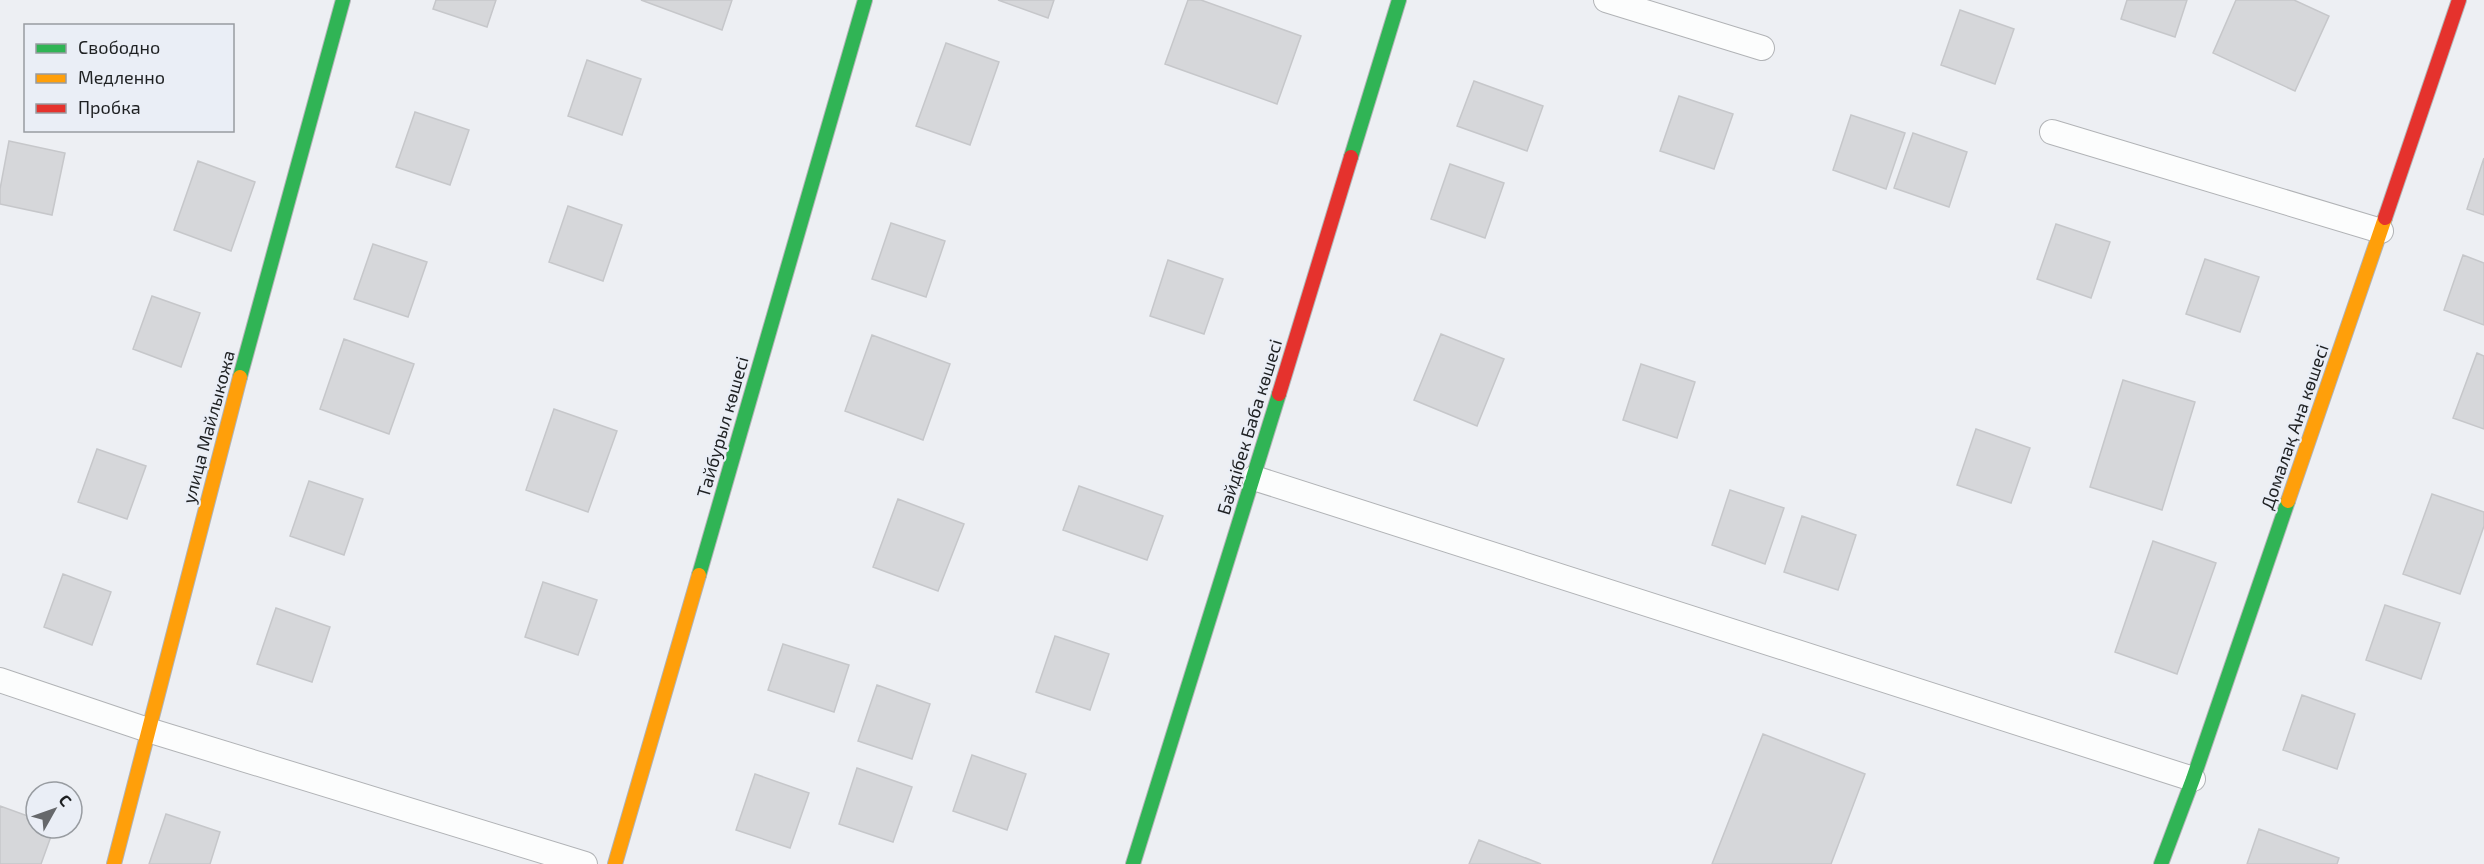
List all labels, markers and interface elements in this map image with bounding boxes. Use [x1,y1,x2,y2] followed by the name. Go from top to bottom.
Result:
[24,24,234,132] legend
[78,36,160,58] text: Свободно
[78,66,165,88] text: Медленно
[78,96,141,118] text: Пробка
[1212,336,1286,517] street label: Бәйдібек Баба көшесі
[2255,341,2333,512] street label: Домалақ Ана көшесі
[177,348,239,506] street label: улица Майлыкожа
[691,354,753,500] street label: Тайбурыл көшесі
[24,780,84,840] north arrow
[56,790,76,810] text: С

